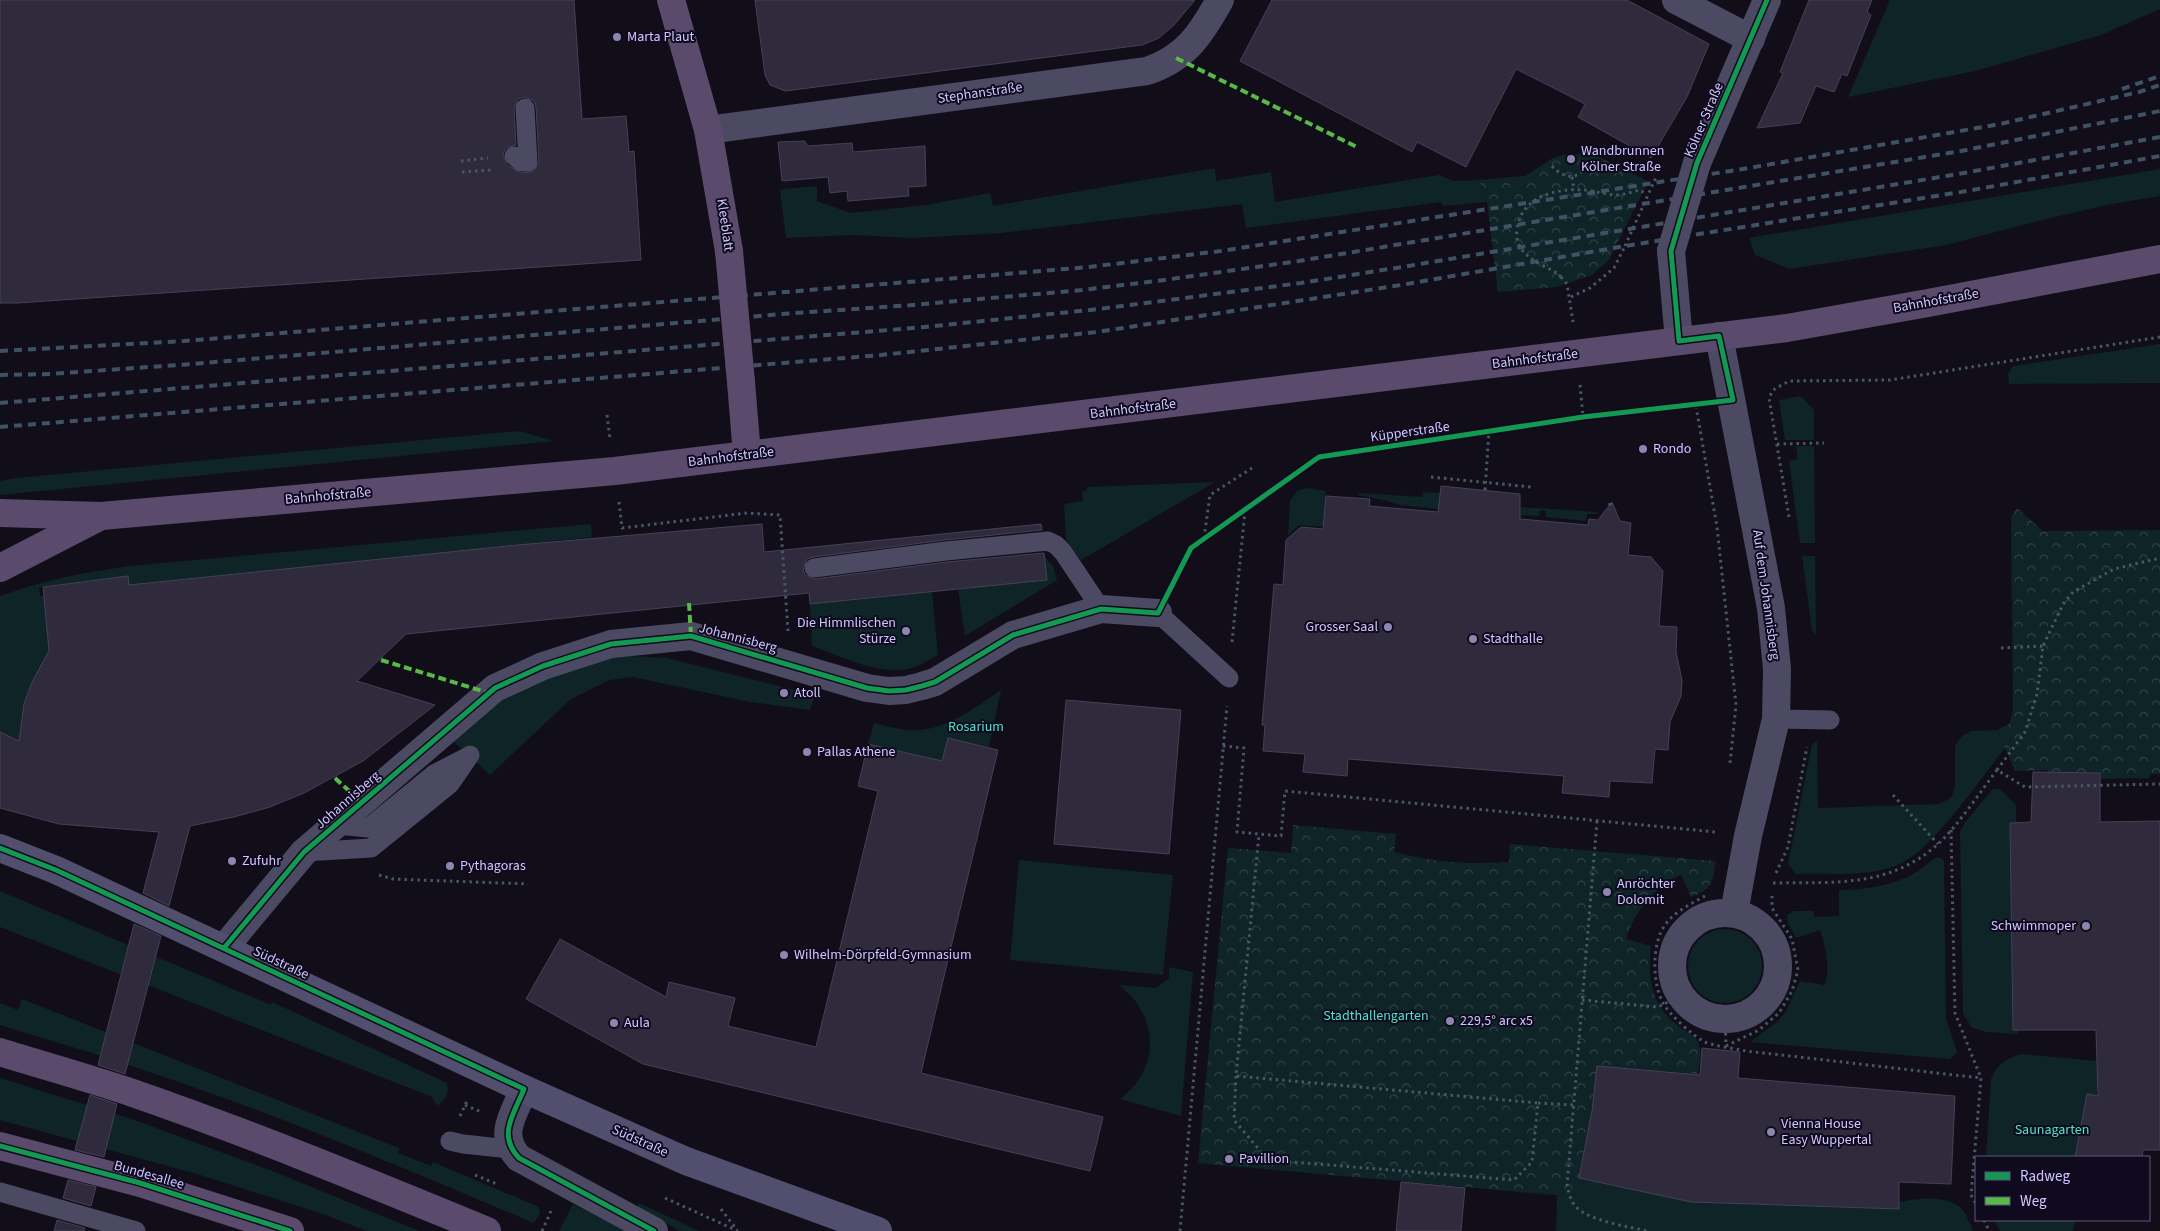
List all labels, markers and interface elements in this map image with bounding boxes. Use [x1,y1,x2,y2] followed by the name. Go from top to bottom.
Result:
[627,27,695,47] place label: Marta Plaut
[611,31,623,43] marker: Marta Plaut
[936,77,1024,109] street label: Stephanstraße
[1679,79,1729,161] street label: Kölner Straße
[1581,141,1664,177] place label: Wandbrunnen Kölner Straße
[1565,153,1577,165] marker: Wandbrunnen Kölner Straße
[711,197,739,253] street label: Kleeblatt
[1892,284,1980,318] street label: Bahnhofstraße
[1491,344,1579,374] street label: Bahnhofstraße
[1089,394,1177,424] street label: Bahnhofstraße
[1369,417,1451,447] street label: Küpperstraße
[1653,439,1691,459] place label: Rondo
[687,442,775,472] street label: Bahnhofstraße
[1637,443,1649,455] marker: Rondo
[284,482,372,510] street label: Bahnhofstraße
[1747,529,1785,661] street label: Auf dem Johannisberg
[797,613,896,649] place label: Die Himmlischen Stürze
[1306,617,1378,637] place label: Grosser Saal
[697,618,779,658] street label: Johannisberg
[1382,621,1394,633] marker: Grosser Saal
[900,625,912,637] marker: Die Himmlischen Stürze
[1483,629,1543,649] place label: Stadthalle
[1467,633,1479,645] marker: Stadthalle
[794,683,821,703] place label: Atoll
[778,687,790,699] marker: Atoll
[948,717,1004,737] park label: Rosarium
[817,742,896,762] place label: Pallas Athene
[801,746,813,758] marker: Pallas Athene
[311,766,385,834] street label: Johannisberg
[242,851,281,871] place label: Zufuhr
[226,855,238,867] marker: Zufuhr
[460,856,526,876] place label: Pythagoras
[444,860,456,872] marker: Pythagoras
[1617,874,1675,910] place label: Anröchter Dolomit
[1601,886,1613,898] marker: Anröchter Dolomit
[1991,916,2076,936] place label: Schwimmoper
[2080,920,2092,932] marker: Schwimmoper
[250,941,312,985] street label: Südstraße
[794,945,972,965] place label: Wilhelm-Dörpfeld-Gymnasium
[778,949,790,961] marker: Wilhelm-Dörpfeld-Gymnasium
[1323,1006,1429,1026] park label: Stadthallengarten
[1460,1011,1533,1031] place label: 229,5° arc x5
[624,1013,650,1033] place label: Aula
[1444,1015,1456,1027] marker: 229,5° arc x5
[608,1017,620,1029] marker: Aula
[1781,1114,1872,1150] place label: Vienna House Easy Wuppertal
[609,1120,671,1162] street label: Südstraße
[2015,1120,2089,1140] park label: Saunagarten
[1765,1126,1777,1138] marker: Vienna House Easy Wuppertal
[1239,1149,1289,1169] place label: Pavillion
[1223,1153,1235,1165] marker: Pavillion
[112,1155,186,1195] street label: Bundesallee
[1975,1156,2150,1221] legend
[2020,1166,2070,1187] text: Radweg
[2020,1191,2047,1212] text: Weg

